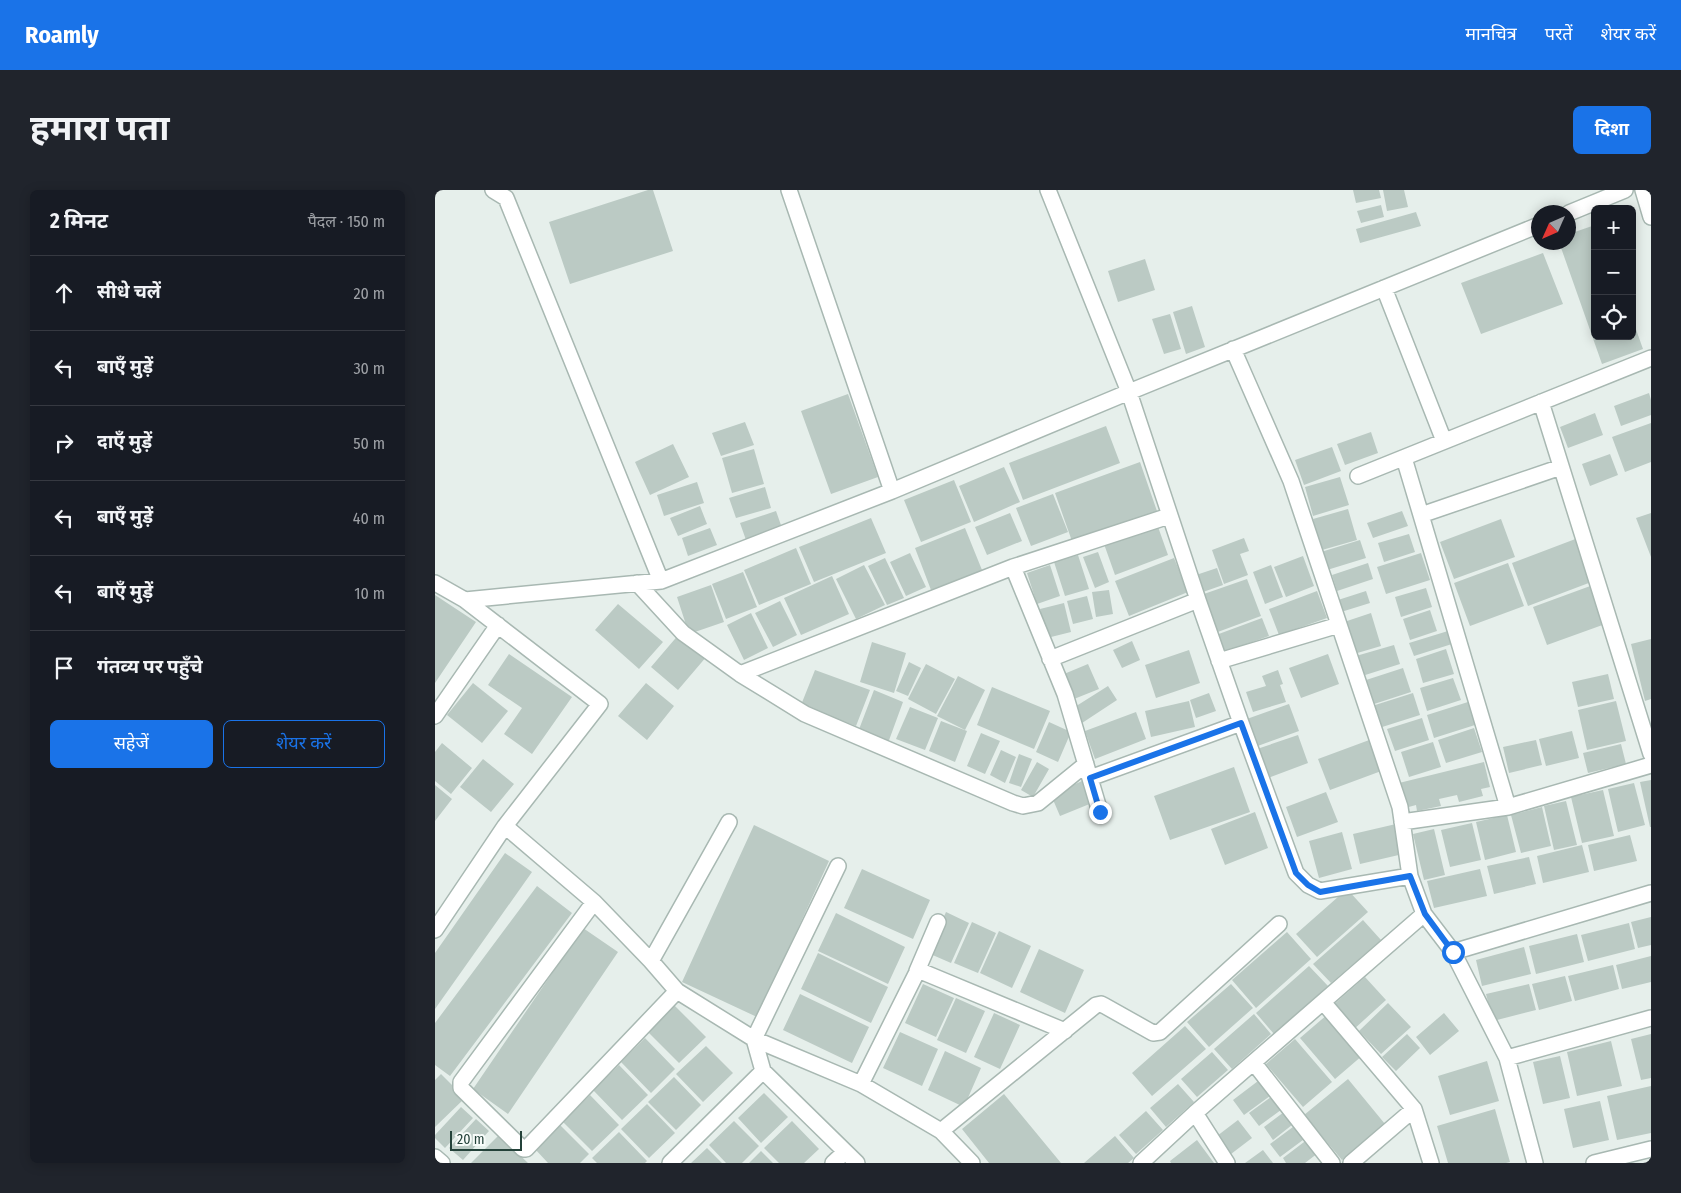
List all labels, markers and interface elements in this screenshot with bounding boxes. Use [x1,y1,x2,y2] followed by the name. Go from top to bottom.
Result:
[25,21,99,49] text: Roamly
[1465,23,1517,45] text: मानचित्र
[1545,23,1573,45] text: परतें
[1601,23,1656,45] text: शेयर करें
[1573,106,1651,154] button: दिशा
[30,107,169,149] text: हमारा पता
[1531,205,1576,250] north arrow
[1591,205,1636,340] map controls
[1591,205,1636,250] button: +
[50,208,108,234] text: 2 मिनट
[308,212,385,231] text: पैदल · 150 m
[1591,250,1636,295] button: −
[50,279,78,307] icon: ahead
[97,280,161,303] text: सीधे चलें
[354,284,385,303] text: 20 m
[1591,295,1636,340] button: locate
[50,354,78,382] icon: left
[97,355,153,378] text: बाएँ मुड़ें
[353,359,385,378] text: 30 m
[50,429,78,457] icon: right
[97,430,152,453] text: दाएँ मुड़ें
[353,434,385,453] text: 50 m
[50,504,78,532] icon: left
[97,505,153,528] text: बाएँ मुड़ें
[353,509,385,528] text: 40 m
[50,579,78,607] icon: left
[97,580,153,603] text: बाएँ मुड़ें
[354,584,385,603] text: 10 m
[50,654,78,682] icon: arrive
[97,655,203,678] text: गंतव्य पर पहुँचे
[50,720,213,768] button: सहेजें
[223,720,385,768] button: शेयर करें
[1089,801,1112,824] route end
[1442,941,1465,964] route start
[450,1128,523,1151] scale bar
[457,1131,485,1148] text: 20 m

